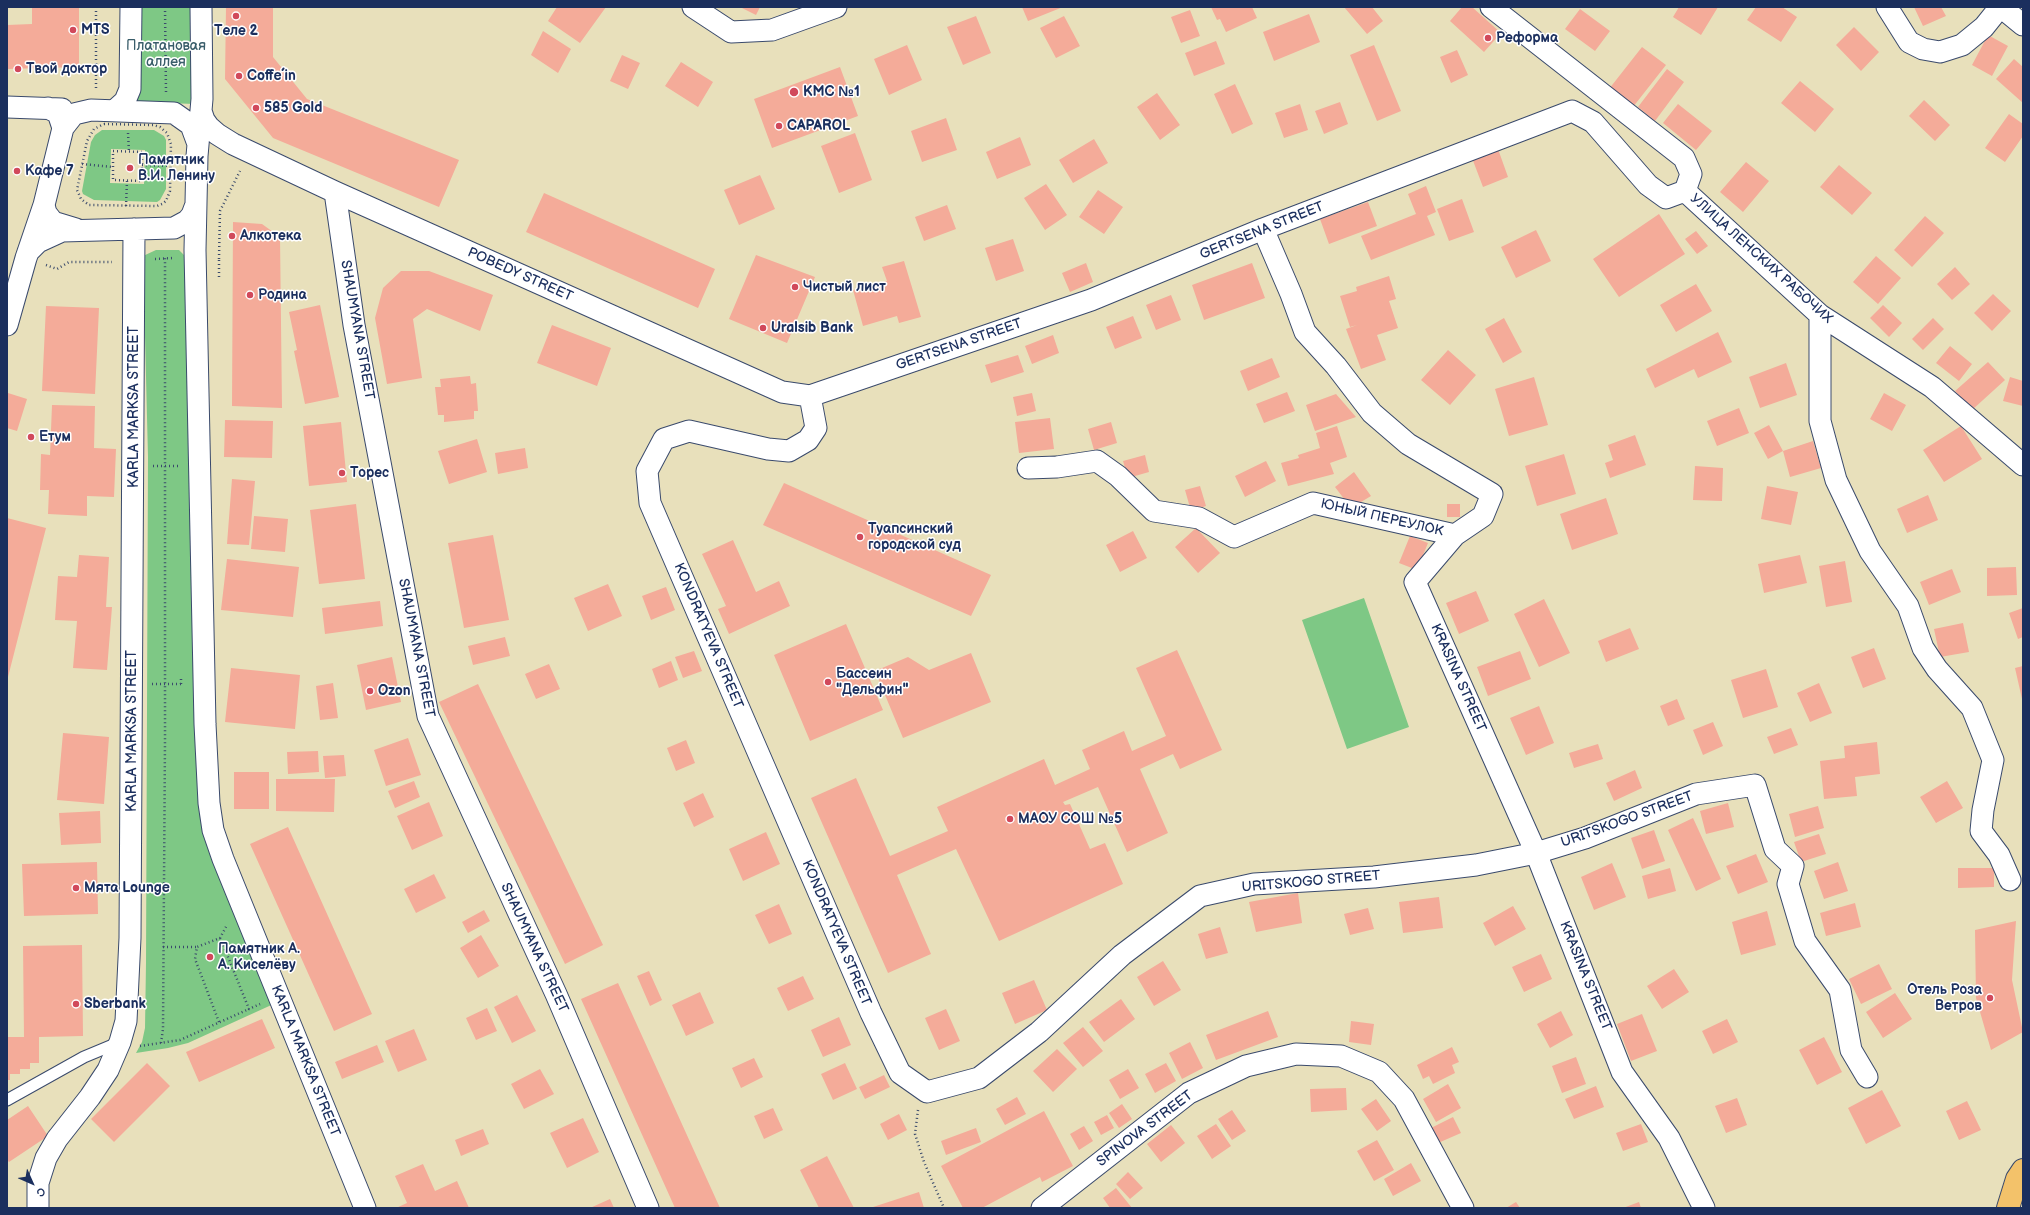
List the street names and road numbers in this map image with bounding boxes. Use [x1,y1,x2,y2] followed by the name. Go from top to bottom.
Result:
[1686,191,1836,327] street label: УЛИЦА ЛЕНСКИХ РАБОЧИХ
[1198,198,1326,264] street label: GERTSENA STREET
[465,244,575,306] street label: POBEDY STREET
[336,259,378,401] street label: SHAUMYANA STREET
[894,316,1024,374] street label: GERTSENA STREET
[126,326,142,488] street label: KARLA MARKSA STREET
[1319,496,1445,540] street label: ЮНЫЙ ПЕРЕУЛОК
[670,561,746,711] street label: KONDRATYEVA STREET
[394,577,438,719] street label: SHAUMYANA STREET
[1427,621,1489,735] street label: KRASINA STREET
[124,650,140,812] street label: KARLA MARKSA STREET
[1559,788,1695,852] street label: URITSKOGO STREET
[798,858,874,1008] street label: KONDRATYEVA STREET
[1241,868,1381,896] street label: URITSKOGO STREET
[497,881,571,1015] street label: SHAUMYANA STREET
[1555,919,1615,1033] street label: KRASINA STREET
[267,983,343,1139] street label: KARLA MARKSA STREET
[1094,1087,1196,1171] street label: SPINOVA STREET

